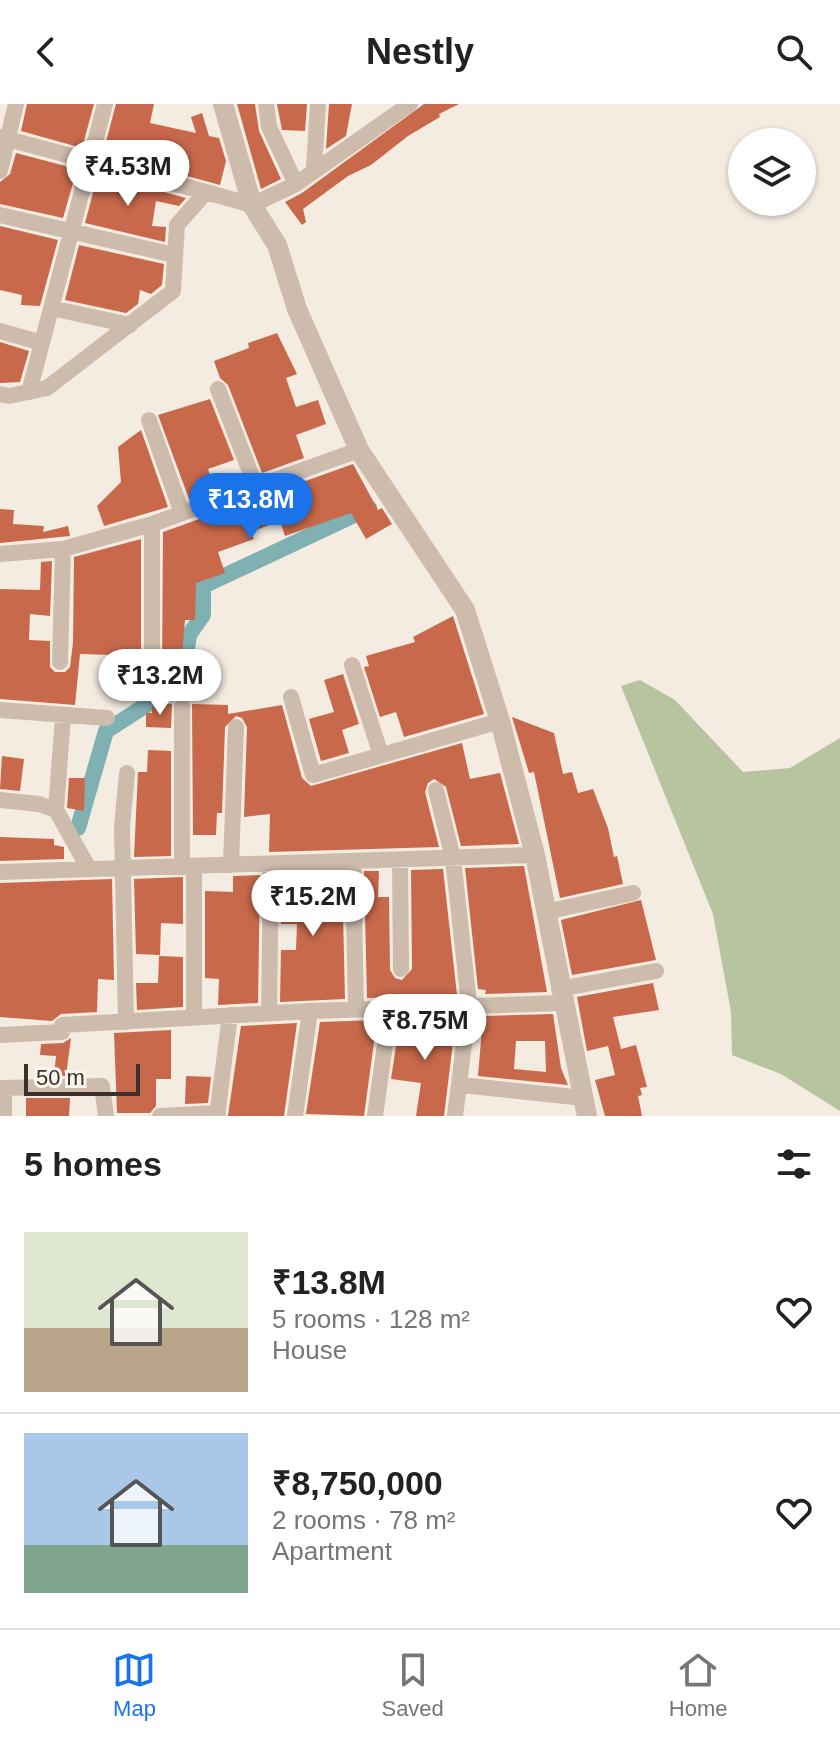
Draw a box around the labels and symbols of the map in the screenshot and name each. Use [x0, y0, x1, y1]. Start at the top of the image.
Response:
pin: ₹4.53M [63, 140, 193, 208]
pin: ₹13.8M [186, 473, 316, 541]
pin: ₹13.2M [95, 649, 225, 717]
pin: ₹15.2M [248, 870, 378, 938]
pin: ₹8.75M [360, 994, 490, 1062]
scale bar [24, 1060, 140, 1096]

